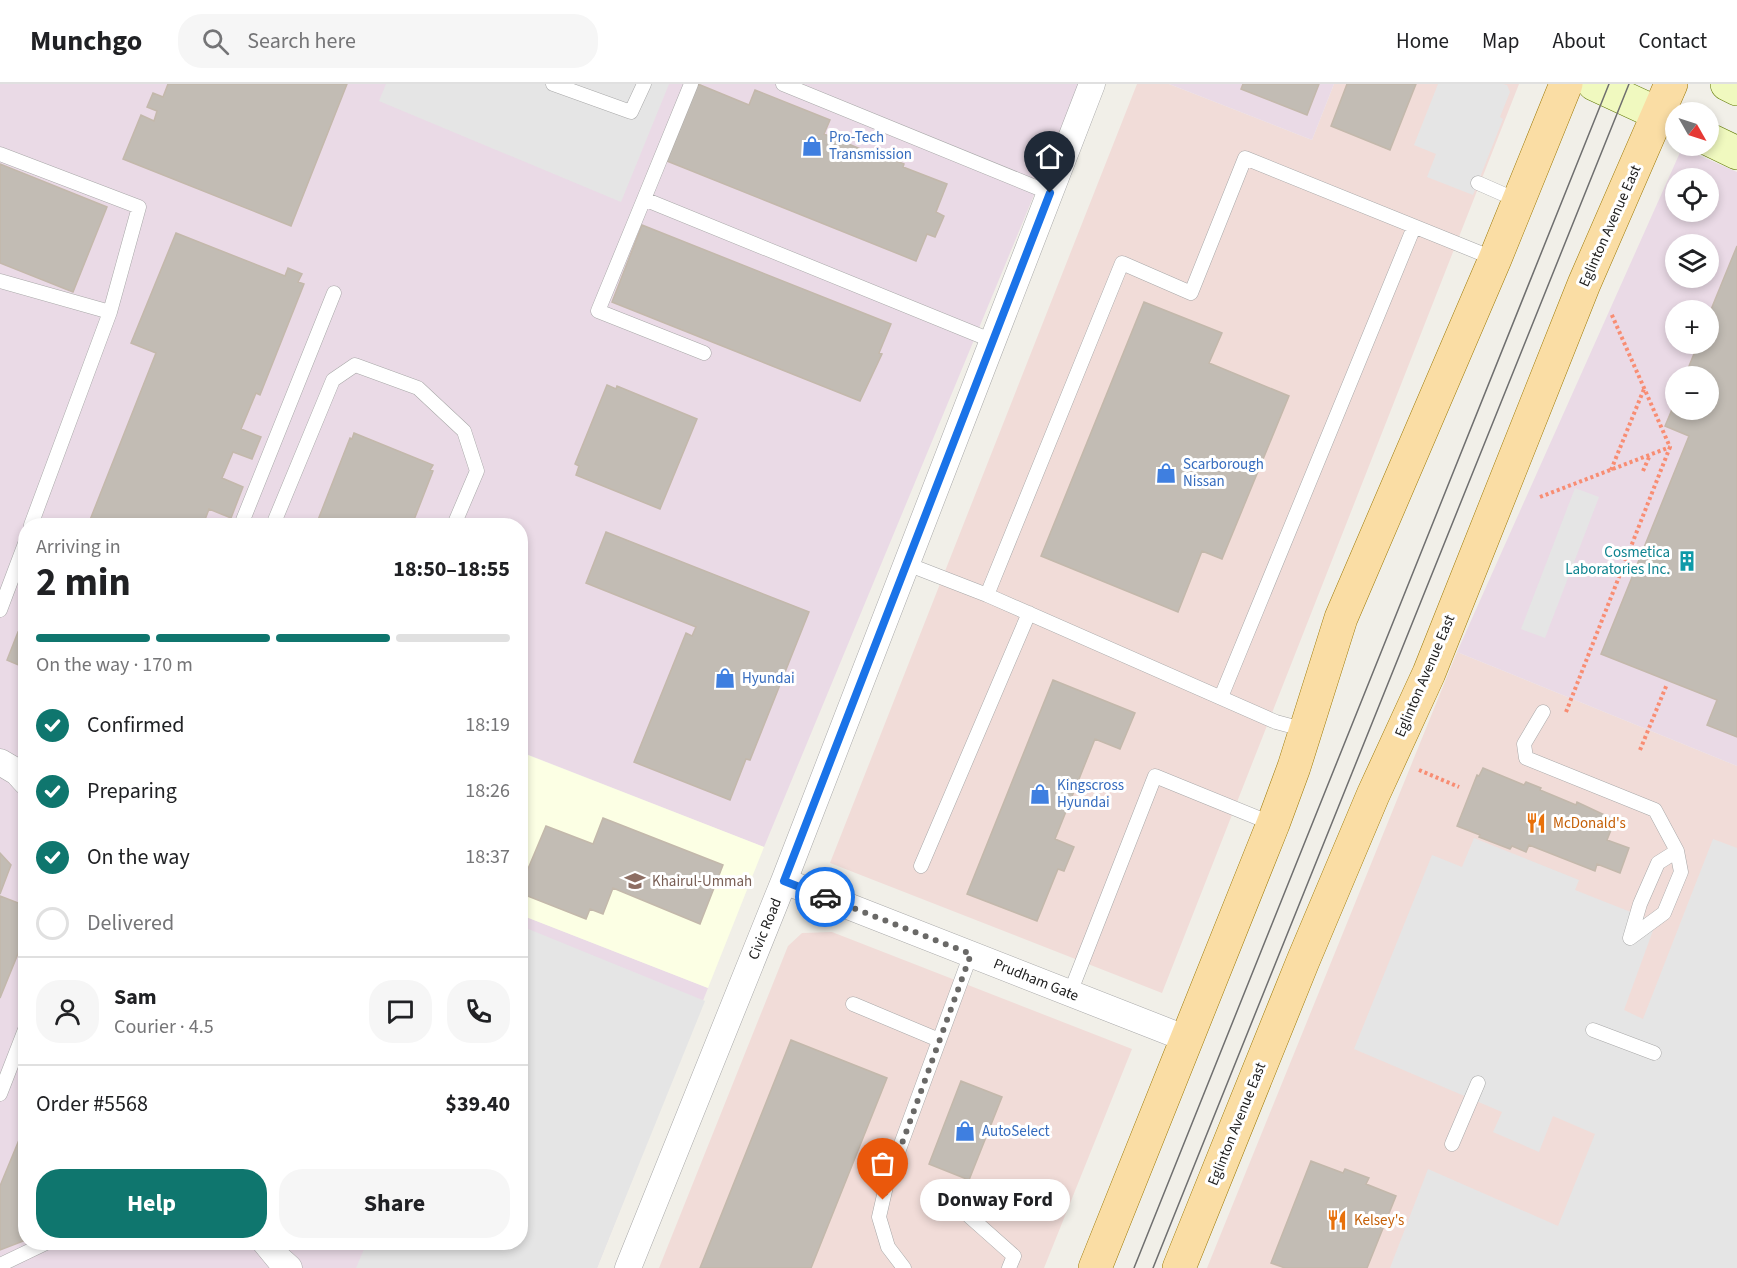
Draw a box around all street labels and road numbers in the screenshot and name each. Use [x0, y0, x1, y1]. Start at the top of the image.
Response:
street label: Eglinton Avenue East [1574, 162, 1646, 290]
street label: Eglinton Avenue East [1390, 612, 1460, 740]
street label: Civic Road [743, 895, 787, 963]
street label: Prudham Gate [990, 953, 1082, 1007]
street label: Eglinton Avenue East [1203, 1059, 1271, 1189]

